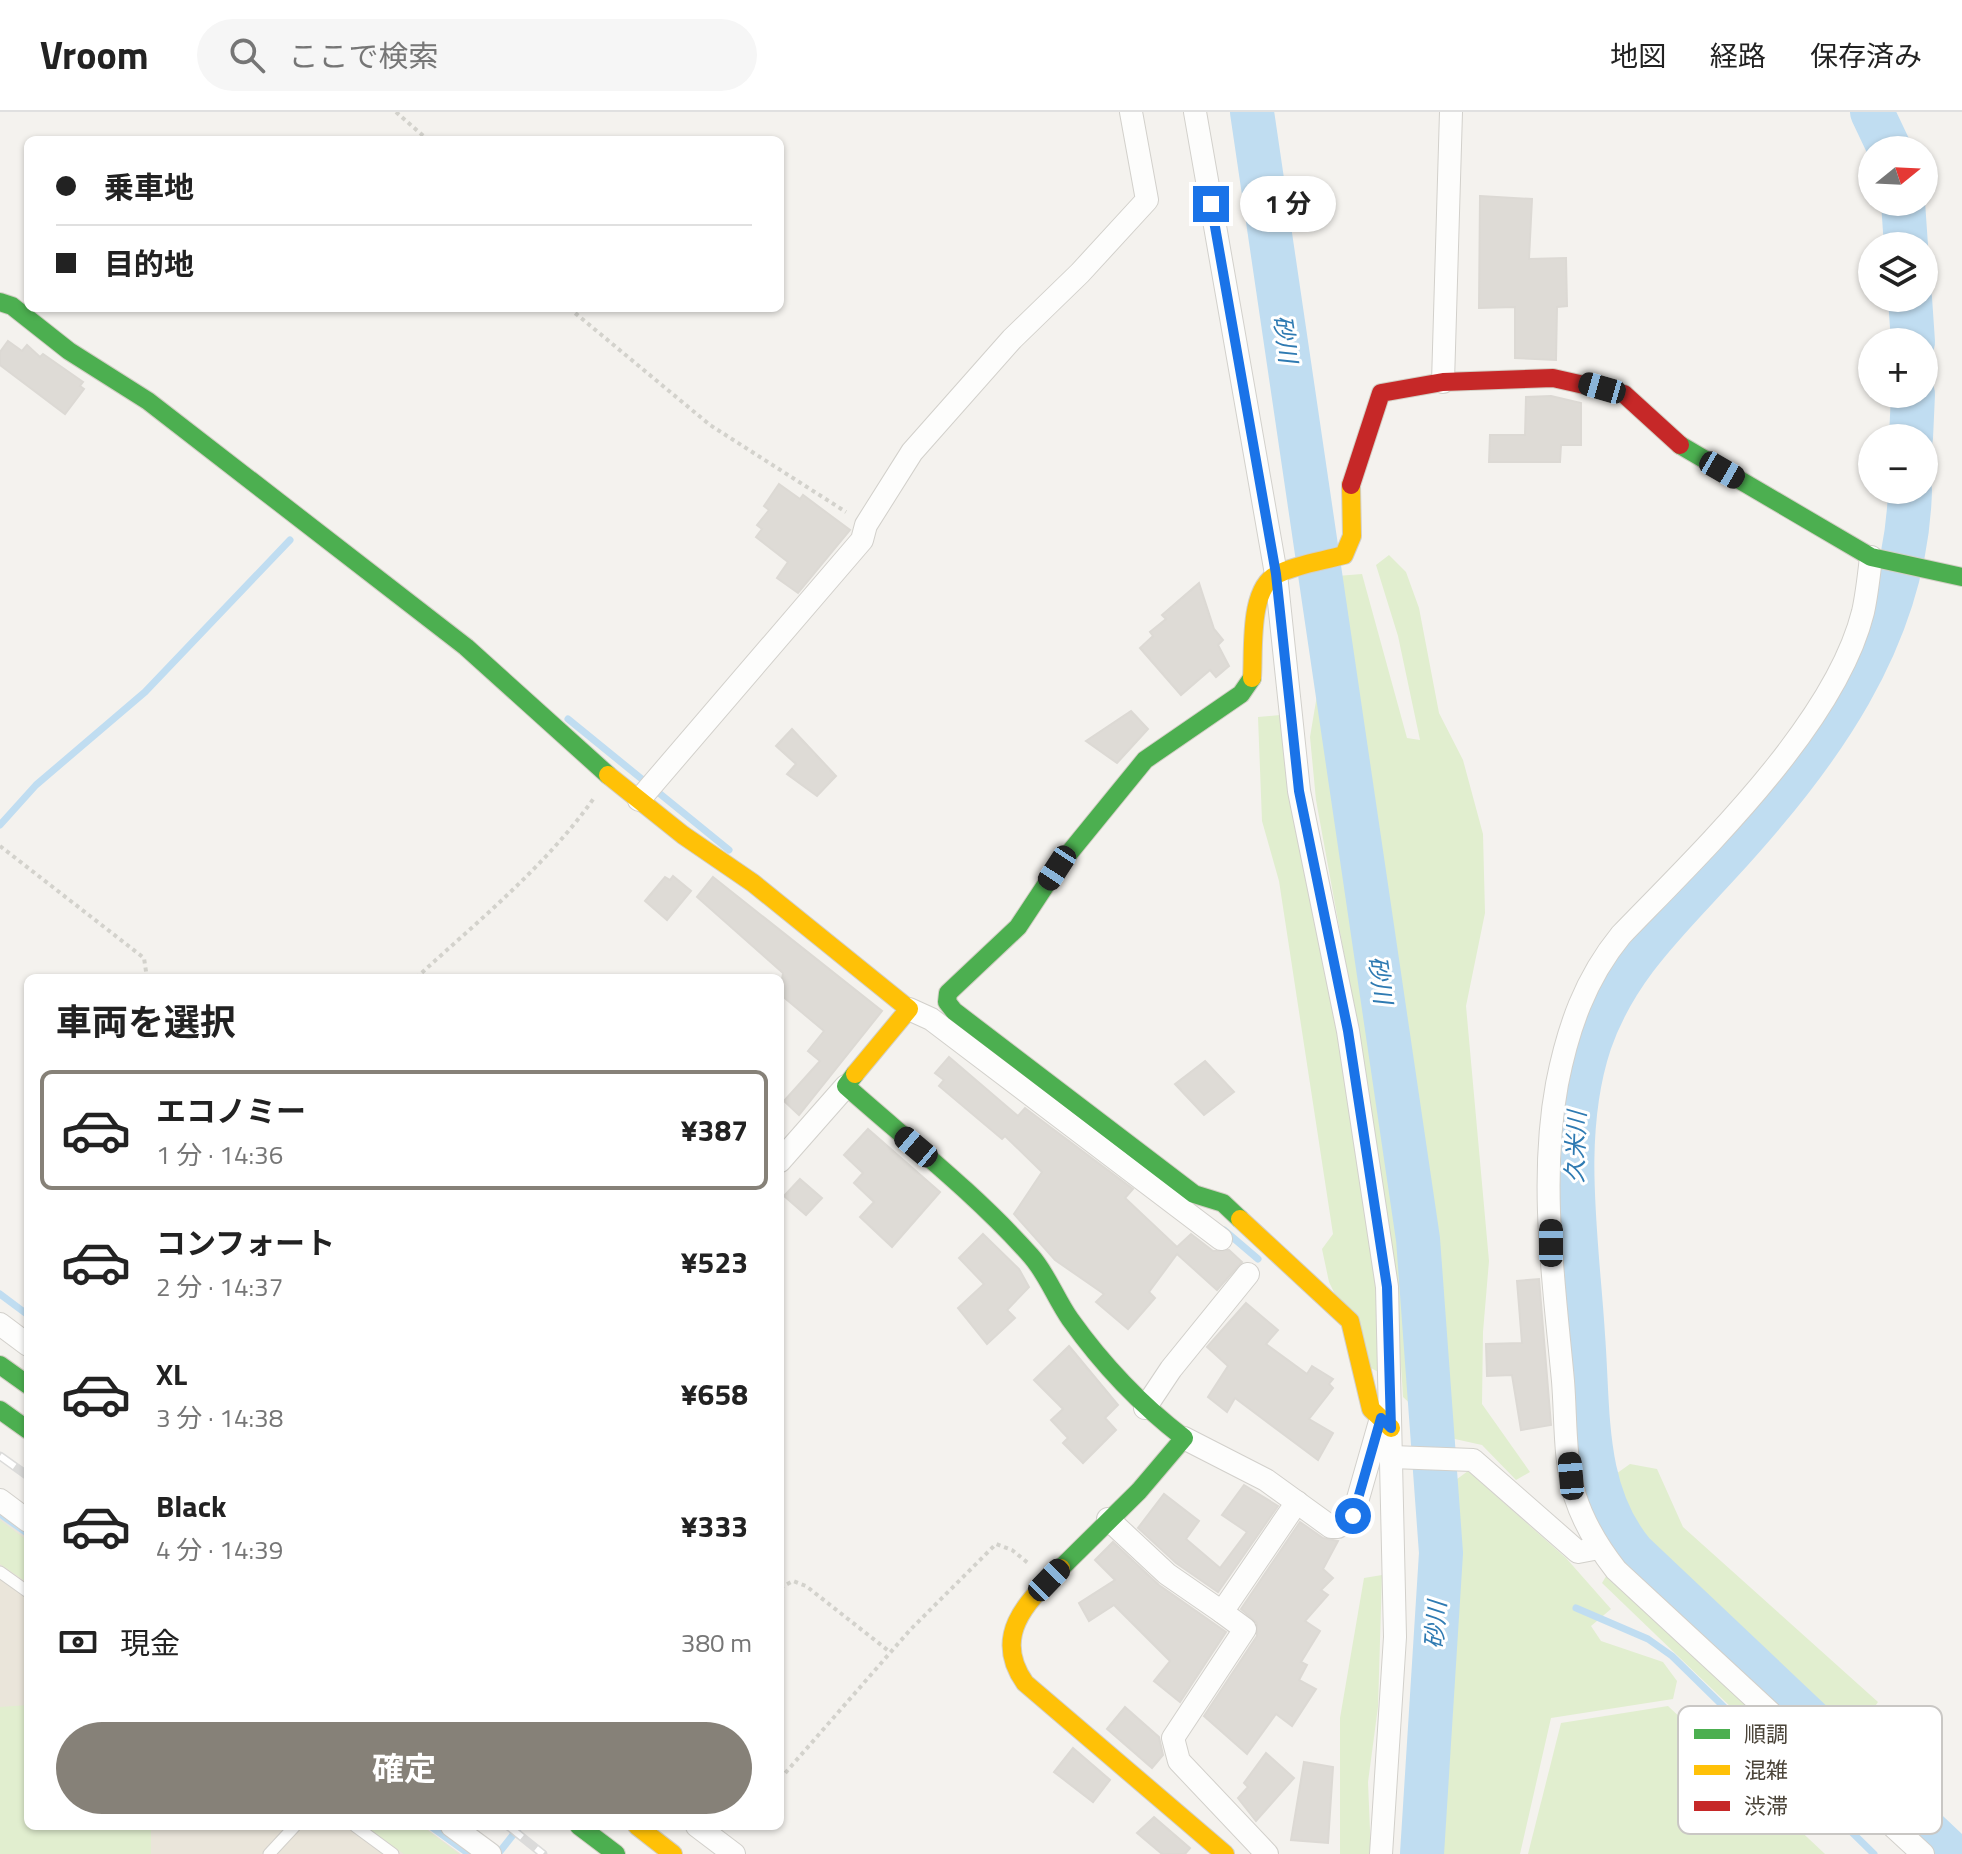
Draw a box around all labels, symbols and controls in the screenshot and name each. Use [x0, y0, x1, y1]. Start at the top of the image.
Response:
search box [197, 19, 757, 91]
text: Vroom [40, 26, 149, 84]
icon: search [225, 33, 269, 77]
text: ここで検索 [289, 33, 439, 79]
text: 地図 [1610, 34, 1666, 77]
text: 経路 [1710, 34, 1766, 77]
text: 保存済み [1810, 34, 1922, 77]
north arrow [1858, 136, 1938, 216]
map controls [1858, 136, 1938, 504]
text: 乗車地 [104, 164, 194, 210]
callout: 1 分 [1239, 176, 1335, 232]
text: 1 分 [1265, 184, 1311, 223]
route end [1193, 186, 1229, 222]
button: layers [1858, 232, 1938, 312]
text: 目的地 [104, 241, 194, 287]
water label: 砂川 [1265, 313, 1308, 368]
button: + [1858, 328, 1938, 408]
car [1576, 370, 1628, 406]
button: − [1858, 424, 1938, 504]
car [1695, 448, 1749, 492]
car [1034, 841, 1080, 895]
water label: 砂川 [1360, 954, 1403, 1009]
text: 車両を選択 [56, 994, 236, 1049]
text: エコノミー [156, 1088, 306, 1134]
icon: car [60, 1094, 132, 1166]
text: ¥387 [681, 1107, 748, 1153]
water label: 久米川 [1556, 1107, 1594, 1184]
car [890, 1122, 942, 1172]
text: 1 分 · 14:36 [156, 1135, 283, 1174]
car [1539, 1219, 1563, 1267]
text: コンフォート [156, 1220, 335, 1266]
icon: car [60, 1226, 132, 1298]
text: ¥523 [681, 1239, 748, 1285]
text: 2 分 · 14:37 [156, 1267, 283, 1306]
text: XL [156, 1351, 187, 1397]
icon: car [60, 1358, 132, 1430]
text: ¥658 [681, 1371, 748, 1417]
text: 3 分 · 14:38 [156, 1398, 283, 1437]
car [1557, 1451, 1585, 1501]
text: Black [156, 1483, 227, 1529]
icon: car [60, 1490, 132, 1562]
route start [1335, 1498, 1371, 1534]
text: ¥333 [681, 1503, 748, 1549]
text: 4 分 · 14:39 [156, 1530, 283, 1569]
car [1024, 1554, 1074, 1606]
water label: 砂川 [1415, 1597, 1455, 1650]
icon: cash [56, 1620, 100, 1664]
text: 現金 [120, 1620, 180, 1666]
text: 380 m [681, 1623, 752, 1662]
legend [1678, 1706, 1942, 1834]
text: 順調 [1744, 1717, 1788, 1751]
button: 確定 [56, 1722, 752, 1814]
text: 混雑 [1744, 1753, 1788, 1787]
text: 渋滞 [1744, 1789, 1788, 1823]

